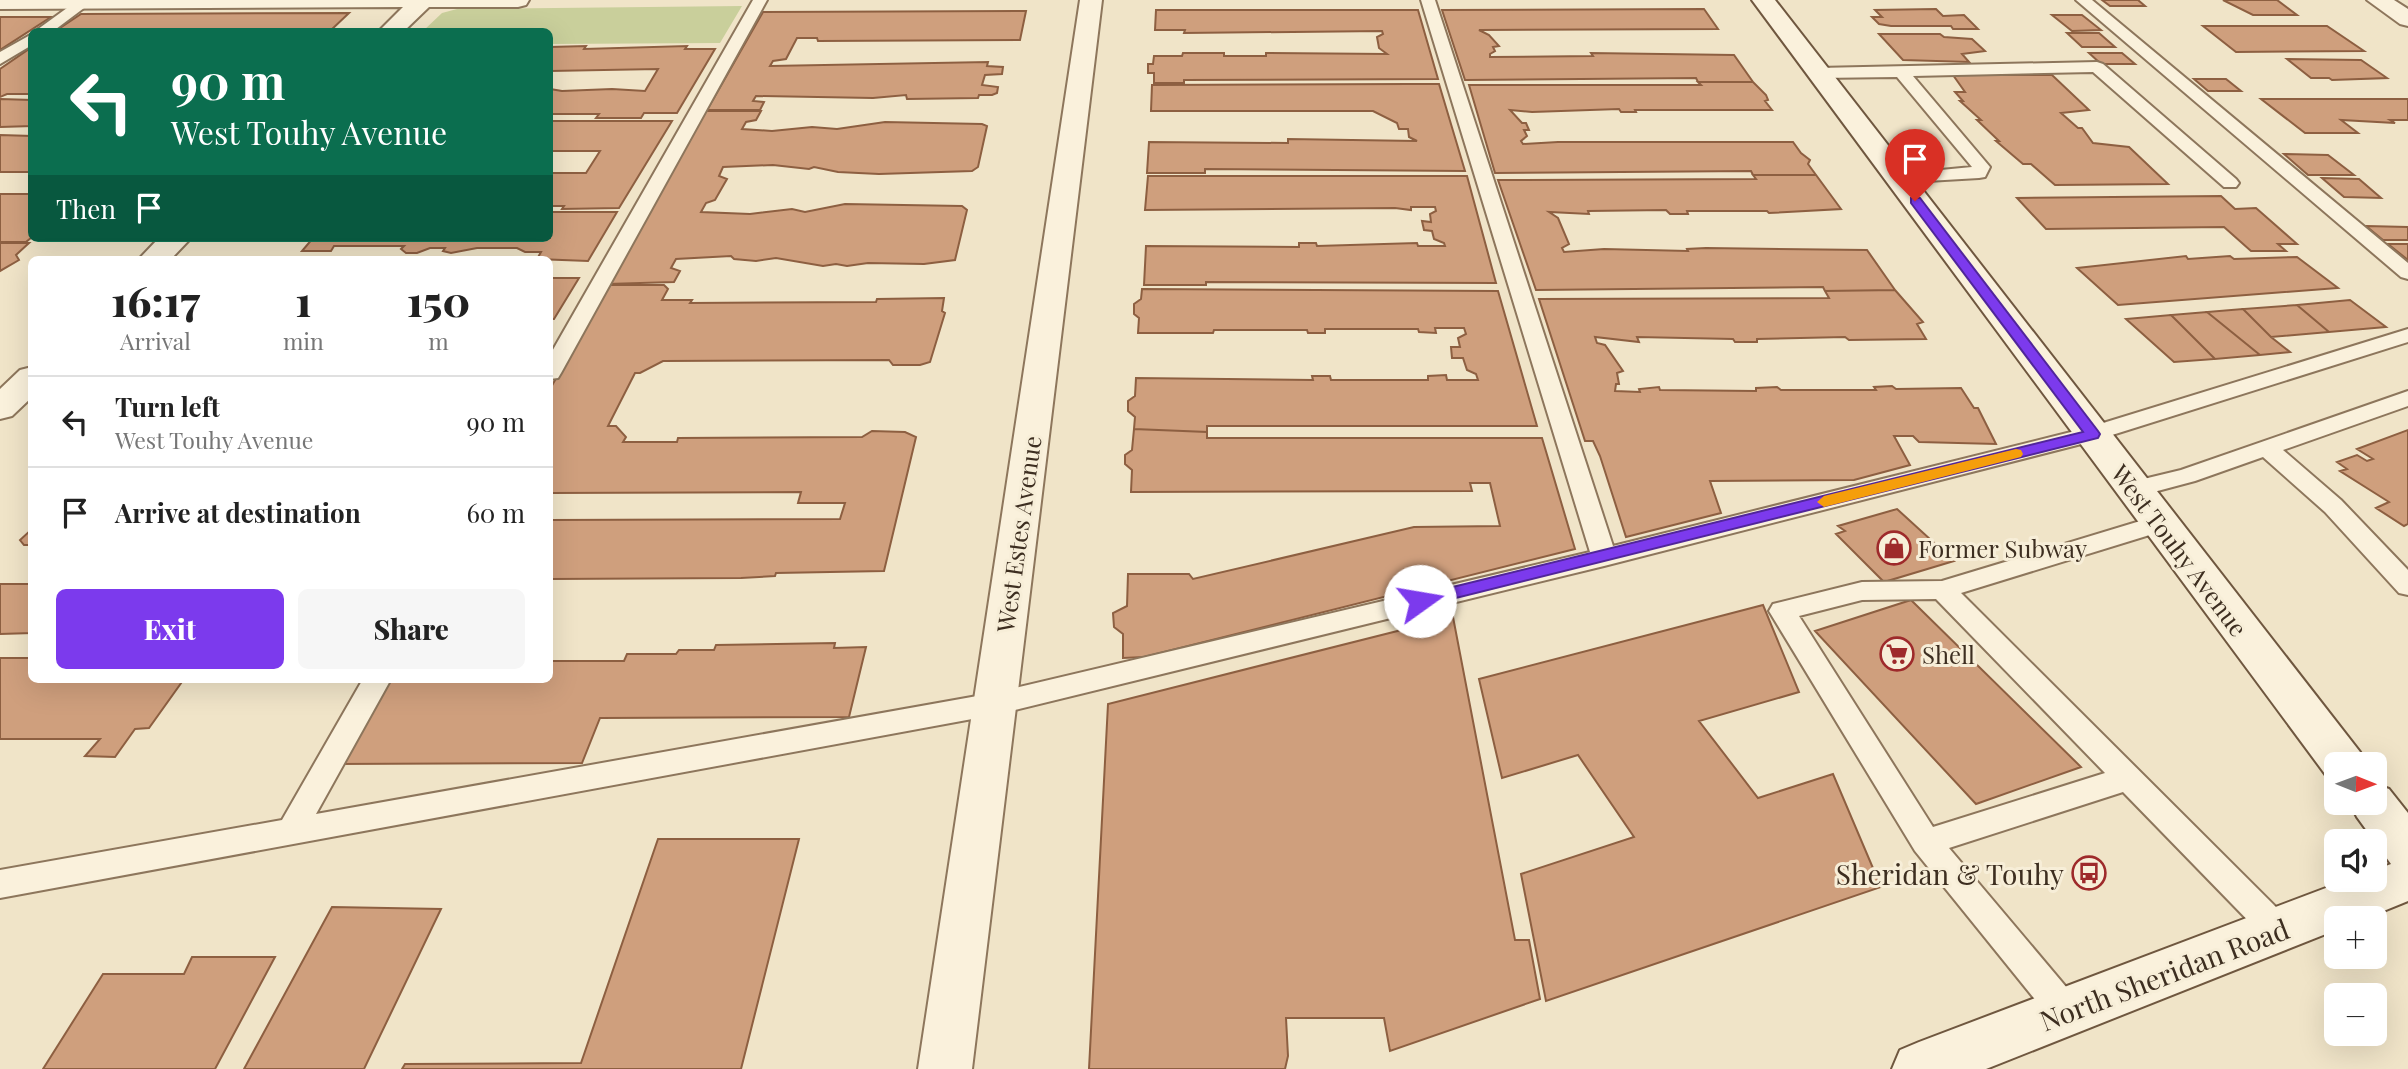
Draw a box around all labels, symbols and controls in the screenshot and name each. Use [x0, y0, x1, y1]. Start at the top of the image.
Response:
text: 90 m [171, 47, 285, 112]
icon: left [56, 56, 147, 147]
text: West Touhy Avenue [171, 110, 447, 153]
pin [1885, 129, 1945, 201]
icon: arrive [1896, 140, 1934, 178]
icon: arrive [130, 189, 168, 227]
text: Then [56, 191, 116, 226]
text: 16:17 [111, 272, 200, 328]
text: 1 [295, 272, 311, 328]
text: 150 [407, 272, 470, 328]
text: Arrival [120, 325, 191, 356]
text: min [283, 325, 324, 356]
text: m [428, 325, 449, 356]
text: Turn left [115, 389, 220, 424]
icon: left [56, 403, 94, 441]
text: 90 m [467, 404, 525, 439]
text: West Touhy Avenue [115, 424, 314, 455]
street label: West Estes Avenue [988, 434, 1048, 635]
street label: West Touhy Avenue [2104, 457, 2255, 642]
icon: arrive [56, 494, 94, 532]
text: Arrive at destination [115, 495, 361, 530]
text: 60 m [466, 495, 525, 530]
shop icon: Former Subway [1875, 529, 1913, 567]
place label: Former Subway [1918, 532, 2087, 564]
position arrow [1383, 564, 1457, 638]
button: Exit [56, 589, 284, 669]
button: Share [298, 589, 525, 669]
supermarket icon: Shell [1878, 635, 1916, 673]
place label: Shell [1922, 638, 1975, 670]
north arrow [2324, 752, 2387, 816]
map controls [2324, 752, 2387, 1046]
button: sound [2324, 829, 2387, 892]
bus stop icon: Sheridan & Touhy [2070, 854, 2108, 892]
place label: Sheridan & Touhy [1836, 855, 2064, 892]
button: + [2324, 906, 2387, 969]
street label: North Sheridan Road [2034, 909, 2294, 1039]
button: − [2324, 983, 2387, 1046]

